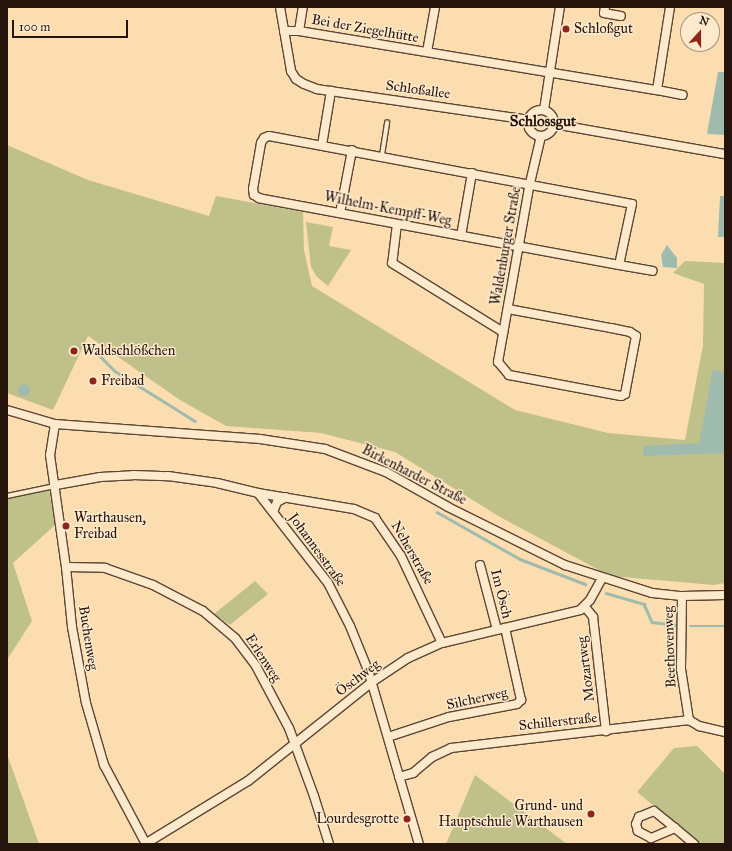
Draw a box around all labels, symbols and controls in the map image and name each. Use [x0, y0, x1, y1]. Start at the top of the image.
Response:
street label: Bei der Ziegelhütte [310, 11, 420, 47]
scale bar [14, 12, 130, 38]
north arrow [680, 12, 720, 52]
text: N [697, 14, 711, 29]
text: 100 m [19, 20, 50, 34]
place label: Schloßgut [574, 21, 633, 37]
marker: Schloßgut [561, 24, 571, 34]
street label: Schloßallee [385, 77, 451, 103]
district label: Schlossgut [510, 113, 576, 131]
street label: Waldenburger Straße [487, 185, 525, 307]
street label: Wilhelm-Kempff-Weg [323, 188, 453, 230]
place label: Waldschlößchen [82, 343, 175, 359]
marker: Waldschlößchen [69, 346, 79, 356]
place label: Freibad [101, 373, 144, 389]
marker: Freibad [88, 376, 98, 386]
street label: Birkenharder Straße [359, 441, 469, 509]
place label: Warthausen, Freibad [74, 510, 146, 542]
street label: Johannesstraße [285, 510, 349, 590]
street label: Neherstraße [387, 518, 437, 588]
marker: Warthausen, Freibad [61, 521, 71, 531]
street label: Im Ösch [487, 568, 515, 620]
street label: Buchenweg [75, 605, 101, 671]
street label: Beethovenweg [660, 606, 680, 688]
street label: Erlenweg [241, 631, 285, 685]
street label: Mozartweg [574, 636, 598, 702]
street label: Öschweg [333, 656, 383, 700]
street label: Silcherweg [445, 684, 509, 714]
street label: Schillerstraße [518, 710, 598, 734]
place label: Grund- und Hauptschule Warthausen [438, 798, 583, 830]
marker: Grund- und Hauptschule Warthausen [586, 809, 596, 819]
place label: Lourdesgrotte [316, 811, 399, 827]
marker: Lourdesgrotte [402, 814, 412, 824]

